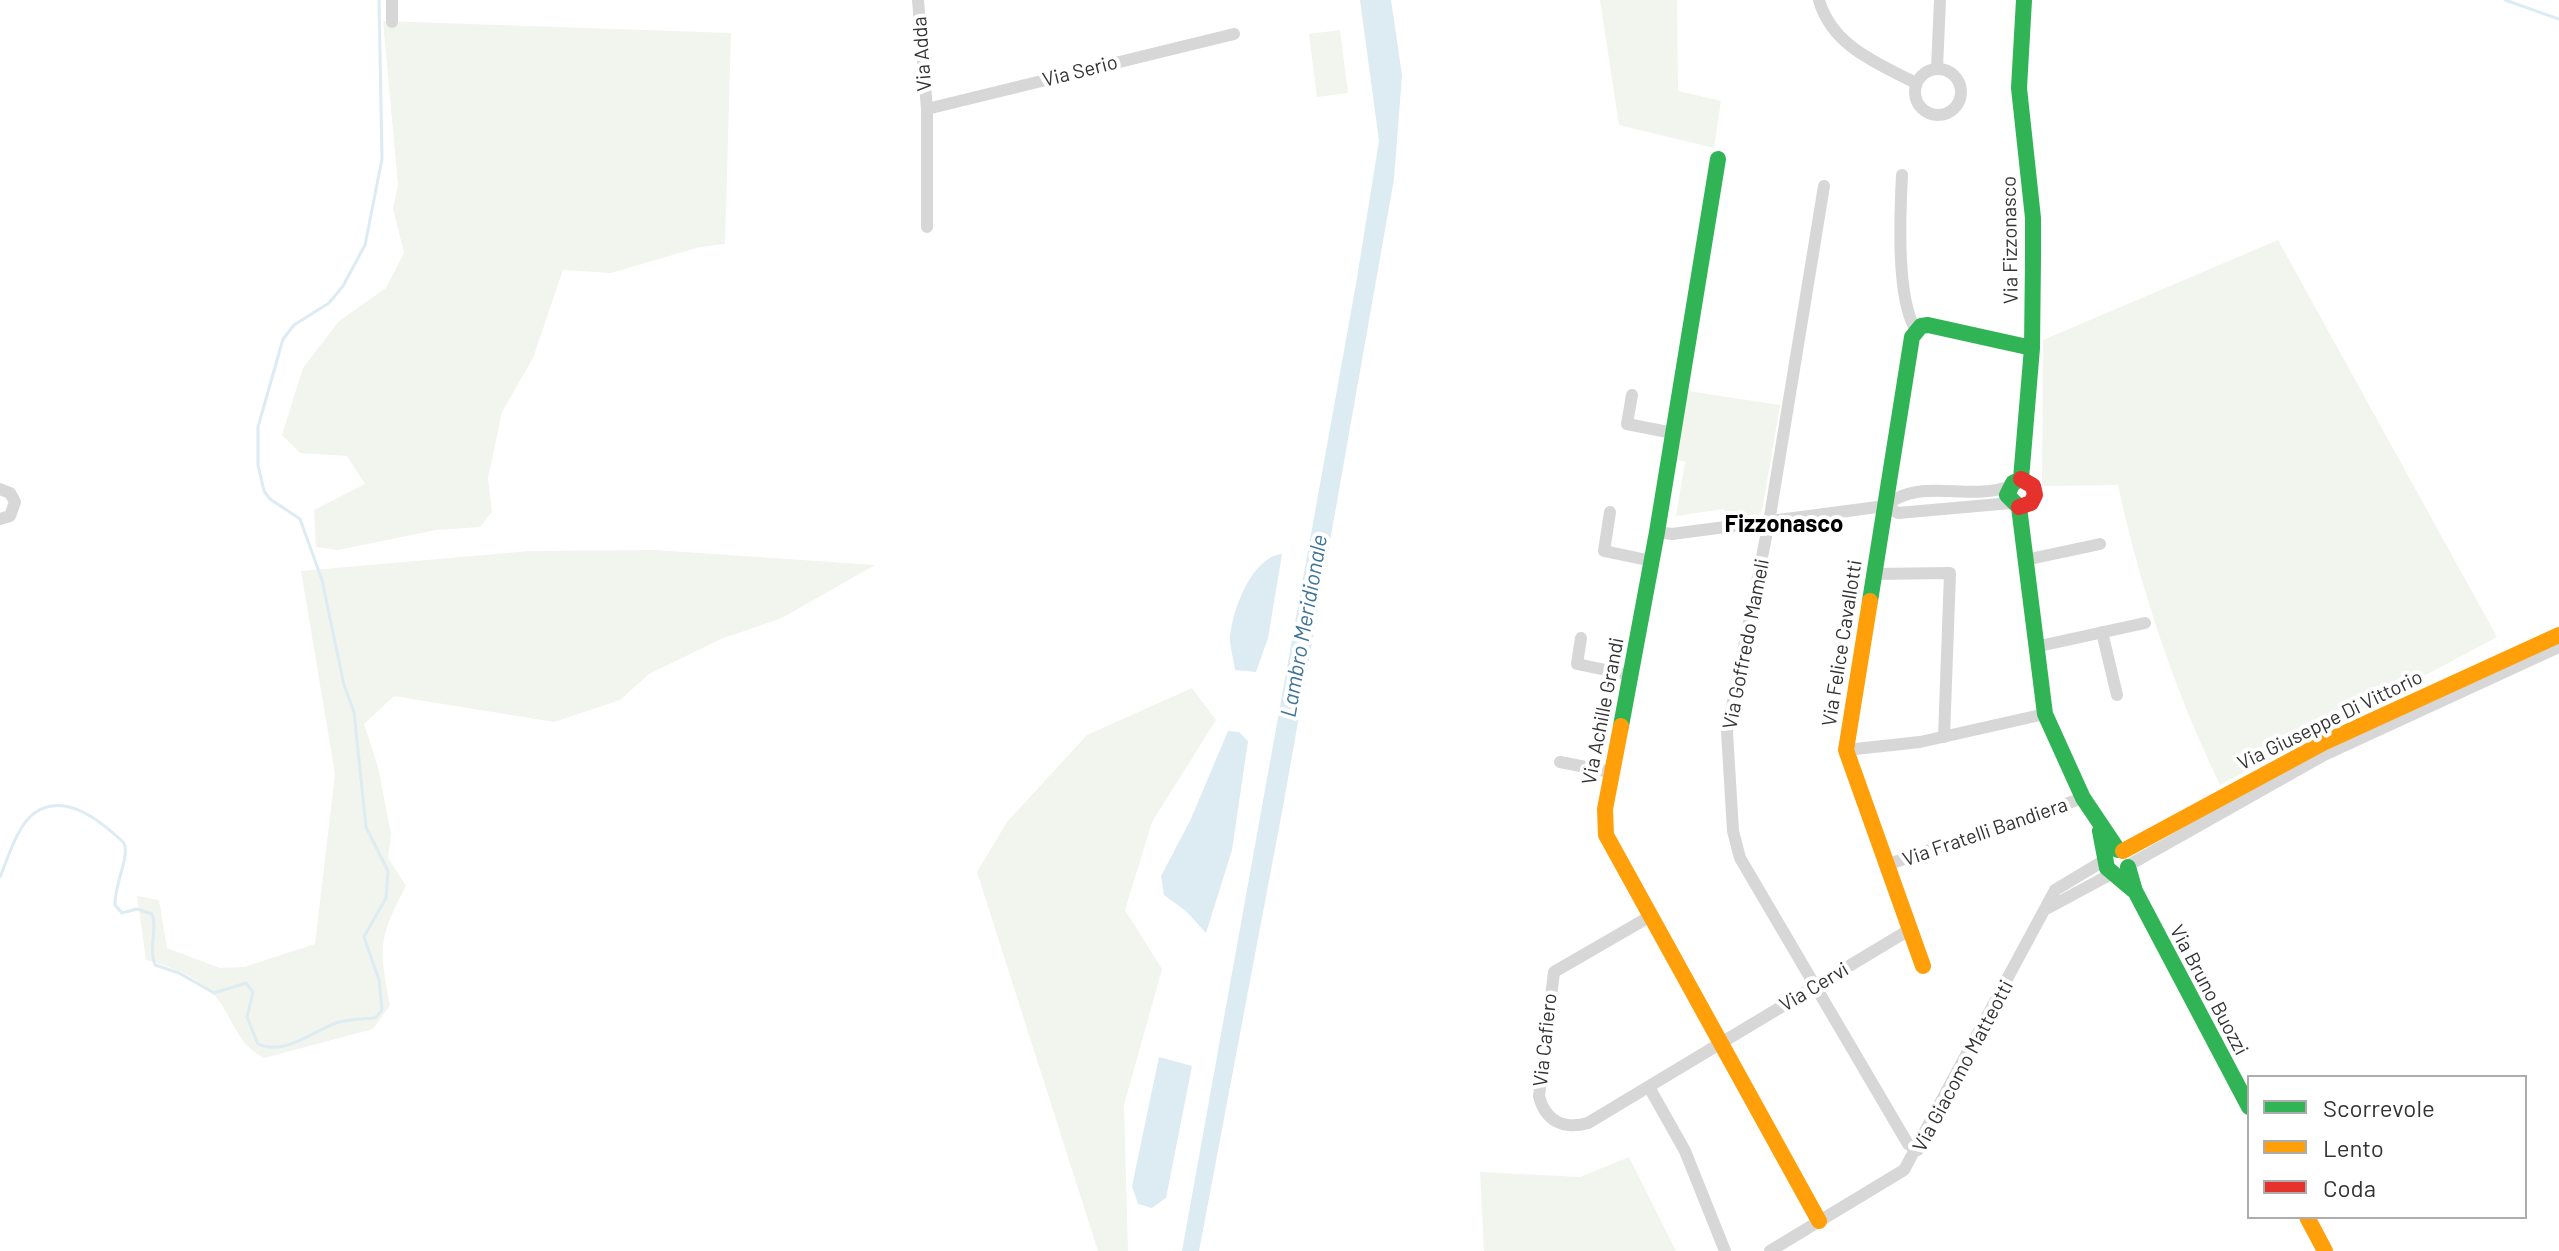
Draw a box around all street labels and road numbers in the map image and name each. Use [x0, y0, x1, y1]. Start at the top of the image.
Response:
street label: Via Adda [907, 16, 937, 92]
street label: Via Serio [1040, 50, 1120, 92]
street label: Via Fizzonasco [1997, 176, 2023, 304]
street label: Via Goffredo Mameli [1718, 557, 1774, 731]
street label: Via Felice Cavallotti [1817, 558, 1867, 728]
street label: Via Achille Grandi [1577, 635, 1629, 787]
street label: Via Giuseppe Di Vittorio [2234, 665, 2426, 775]
street label: Via Fratelli Bandiera [1899, 792, 2071, 872]
street label: Via Bruno Buozzi [2165, 921, 2253, 1059]
street label: Via Cervi [1775, 957, 1853, 1017]
street label: Via Giacomo Matteotti [1908, 976, 2018, 1156]
street label: Via Cafiero [1528, 992, 1562, 1088]

